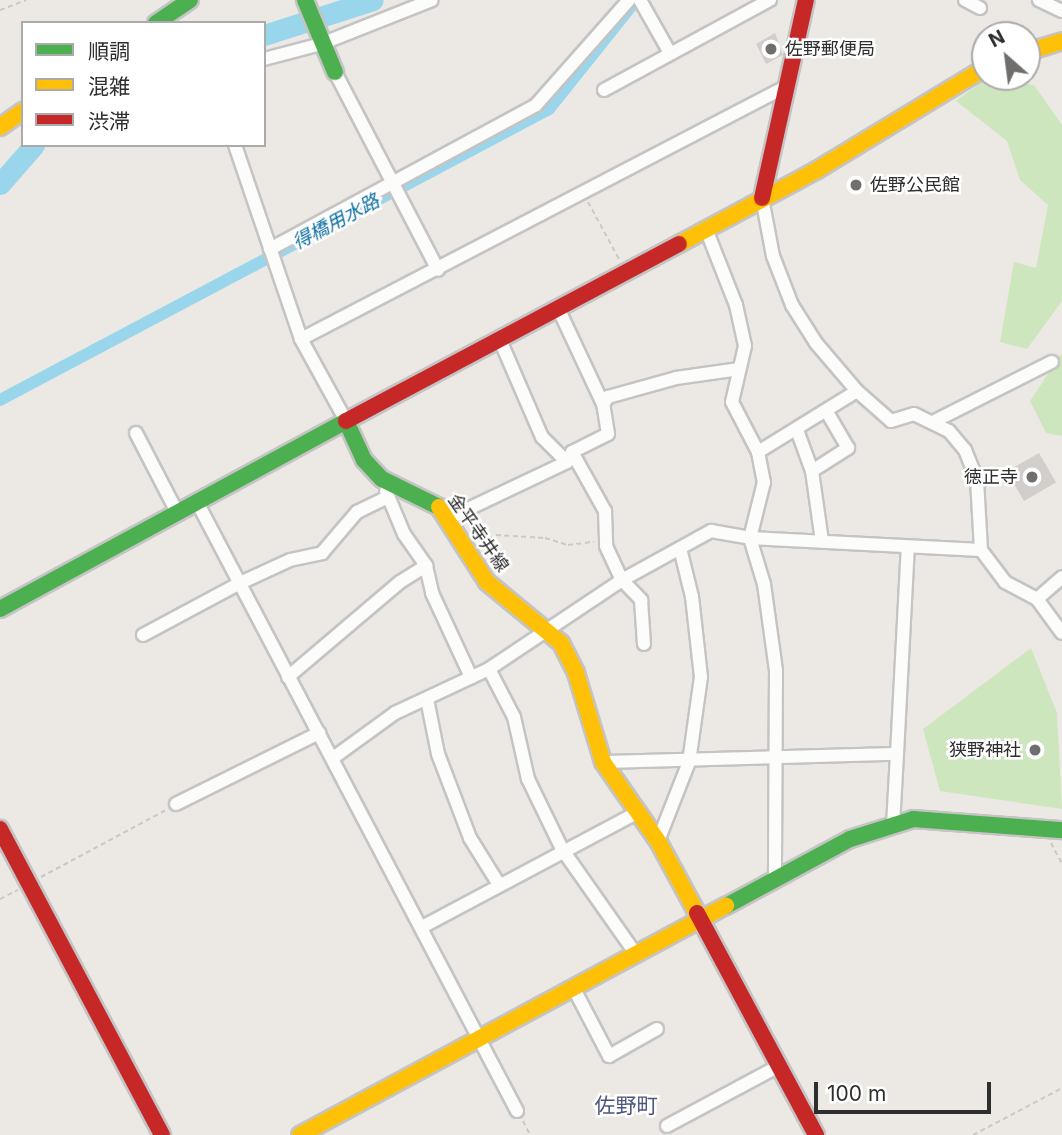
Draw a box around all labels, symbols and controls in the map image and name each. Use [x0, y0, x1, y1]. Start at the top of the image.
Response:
legend [21, 21, 266, 147]
north arrow [971, 21, 1041, 91]
text: N [985, 25, 1009, 52]
place label: 佐野郵便局 [785, 38, 875, 60]
text: 順調 [88, 39, 130, 64]
marker: 佐野郵便局 [763, 41, 779, 57]
text: 混雑 [88, 74, 130, 99]
text: 渋滞 [88, 109, 130, 134]
place label: 佐野公民館 [870, 174, 960, 196]
marker: 佐野公民館 [848, 177, 864, 193]
water label: 得橋用水路 [289, 190, 383, 254]
place label: 徳正寺 [964, 466, 1018, 488]
marker: 徳正寺 [1024, 469, 1040, 485]
street label: 金平寺井線 [443, 490, 513, 576]
place label: 狭野神社 [949, 739, 1021, 761]
marker: 狭野神社 [1027, 742, 1043, 758]
scale bar [817, 1068, 994, 1112]
text: 100 m [827, 1081, 886, 1106]
district label: 佐野町 [595, 1093, 657, 1119]

